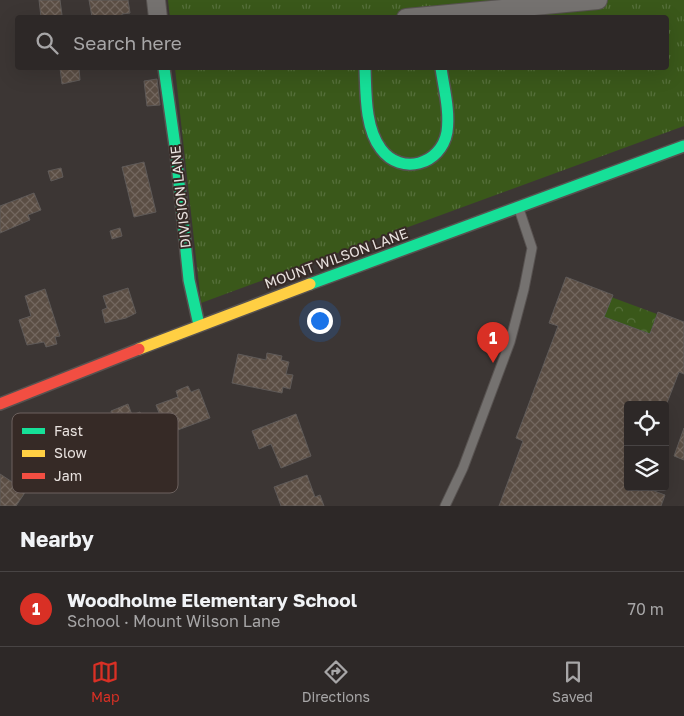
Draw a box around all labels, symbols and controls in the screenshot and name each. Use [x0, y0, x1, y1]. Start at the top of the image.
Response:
search box [15, 15, 669, 70]
icon: search [33, 29, 61, 57]
text: Search here [73, 31, 182, 54]
street label: DIVISION LANE [166, 145, 194, 249]
street label: MOUNT WILSON LANE [262, 224, 410, 292]
your location [307, 308, 333, 334]
pin: 1 [477, 322, 509, 363]
map controls [624, 401, 669, 491]
button: locate [624, 401, 669, 446]
legend [12, 413, 178, 493]
text: Fast [54, 422, 83, 439]
text: Slow [54, 444, 87, 461]
button: layers [624, 446, 669, 491]
text: Jam [54, 467, 82, 484]
text: Nearby [20, 526, 94, 552]
text: Woodholme Elementary School [67, 588, 357, 611]
text: 1 [32, 599, 40, 619]
text: 70 m [627, 599, 664, 619]
text: School · Mount Wilson Lane [67, 611, 280, 631]
tab: Map [91, 658, 120, 705]
tab: Directions [302, 658, 370, 705]
tab: Saved [552, 658, 593, 705]

